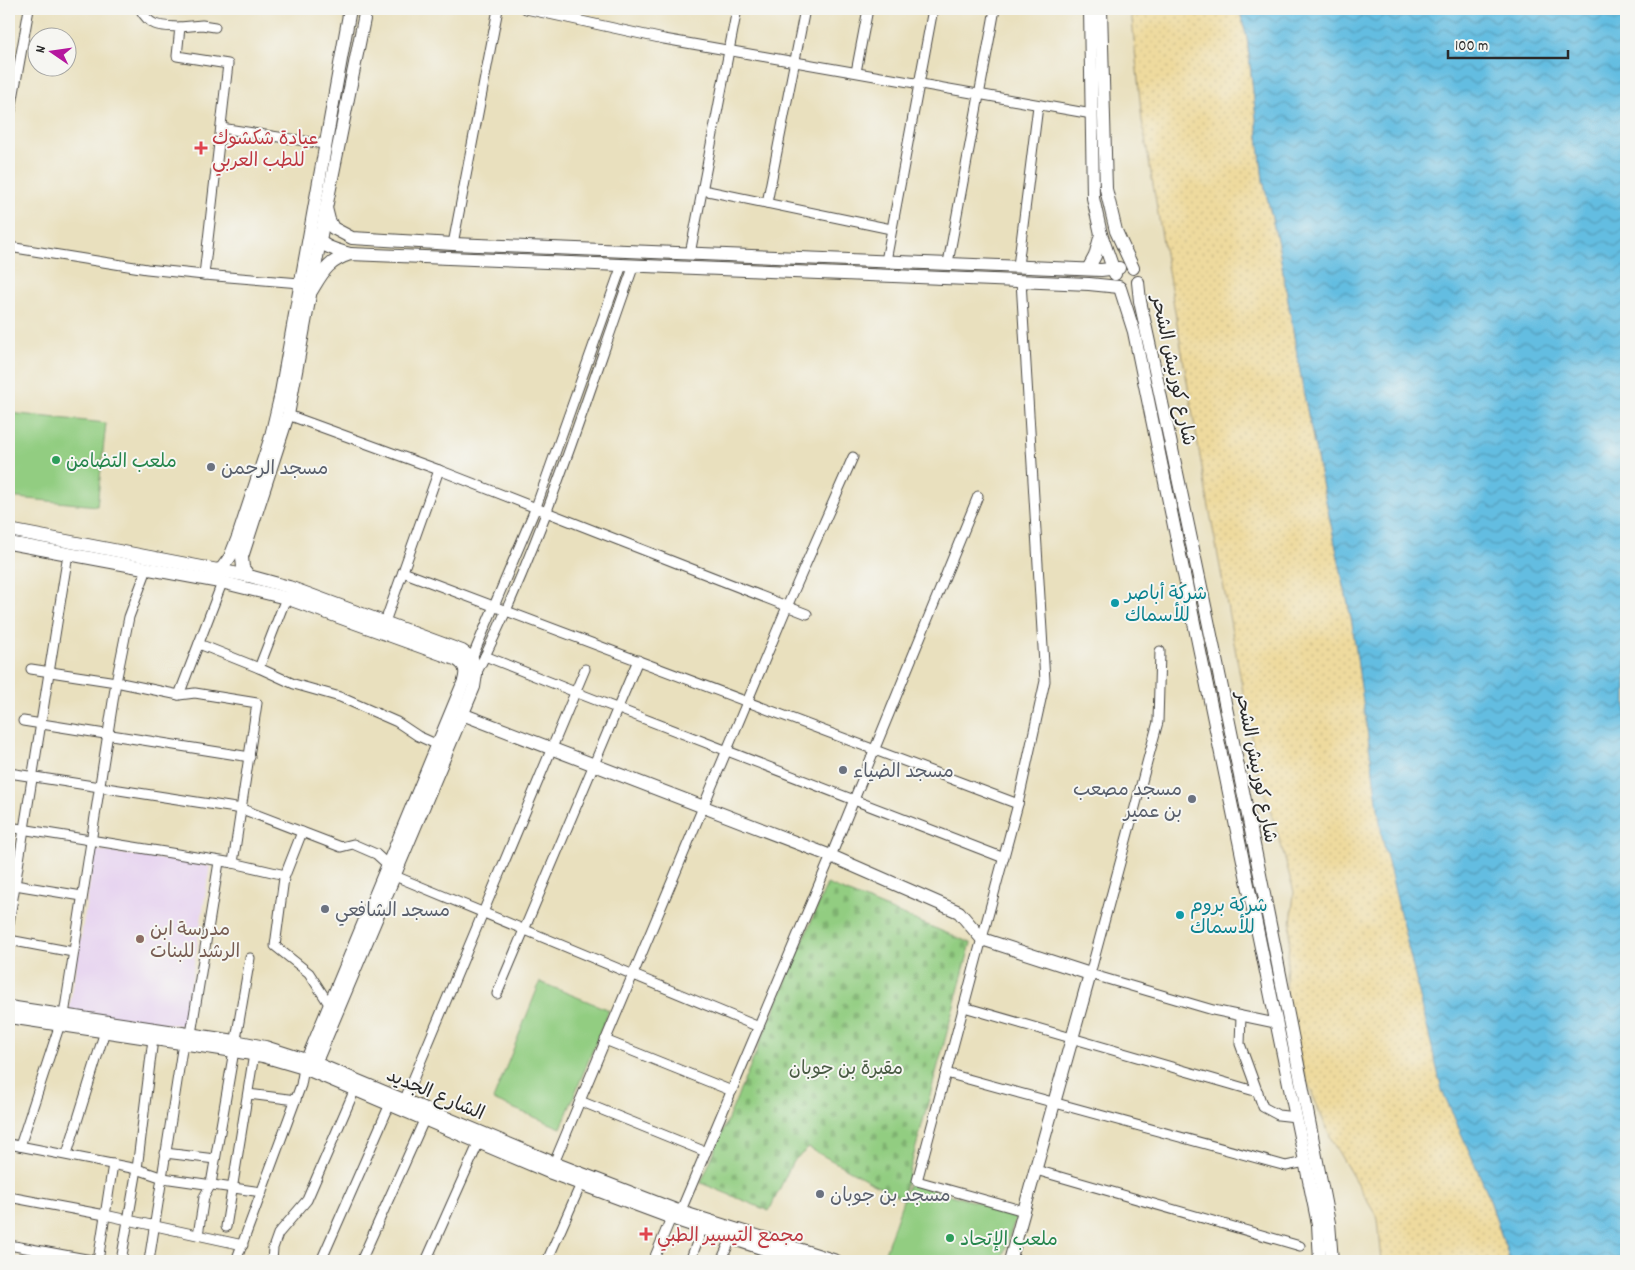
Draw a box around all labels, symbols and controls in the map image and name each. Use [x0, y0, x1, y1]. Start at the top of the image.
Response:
north arrow [28, 28, 78, 78]
scale bar [1448, 28, 1568, 60]
text: 100 m [1455, 36, 1488, 58]
text: N [31, 44, 52, 55]
place label: عيادة شكشوك للطب العربي [212, 127, 319, 176]
marker: عيادة شكشوك للطب العربي [194, 141, 208, 155]
street label: شارع كورنيش الشحر [1142, 291, 1201, 449]
place label: ملعب التضامن [66, 450, 177, 477]
marker: ملعب التضامن [50, 454, 62, 466]
place label: مسجد الرحمن [221, 457, 328, 484]
marker: مسجد الرحمن [205, 461, 217, 473]
place label: شركة أباصر للأسماك [1123, 582, 1207, 631]
marker: شركة أباصر للأسماك [1109, 597, 1121, 609]
street label: شارع كورنيش الشحر [1226, 688, 1282, 846]
place label: مسجد الضياء [853, 760, 954, 787]
marker: مسجد الضياء [837, 764, 849, 776]
place label: مسجد مصعب بن عمير [1073, 778, 1182, 827]
marker: مسجد مصعب بن عمير [1186, 793, 1198, 805]
place label: شركة بروم للأسماك [1190, 894, 1268, 943]
place label: مسجد الشافعي [335, 899, 450, 926]
marker: مسجد الشافعي [319, 903, 331, 915]
marker: شركة بروم للأسماك [1174, 909, 1186, 921]
place label: مدرسة ابن الرشد للبنات [150, 918, 240, 967]
marker: مدرسة ابن الرشد للبنات [134, 933, 146, 945]
park label: مقبرة بن جوبان [789, 1057, 903, 1084]
street label: الشارع الجديد [381, 1063, 488, 1129]
place label: مسجد بن جوبان [830, 1184, 951, 1211]
marker: مسجد بن جوبان [814, 1188, 826, 1200]
place label: مجمع التيسير الطبي [657, 1224, 804, 1251]
marker: مجمع التيسير الطبي [639, 1227, 653, 1241]
place label: ملعب الإتحاد [960, 1228, 1058, 1255]
marker: ملعب الإتحاد [944, 1232, 956, 1244]

